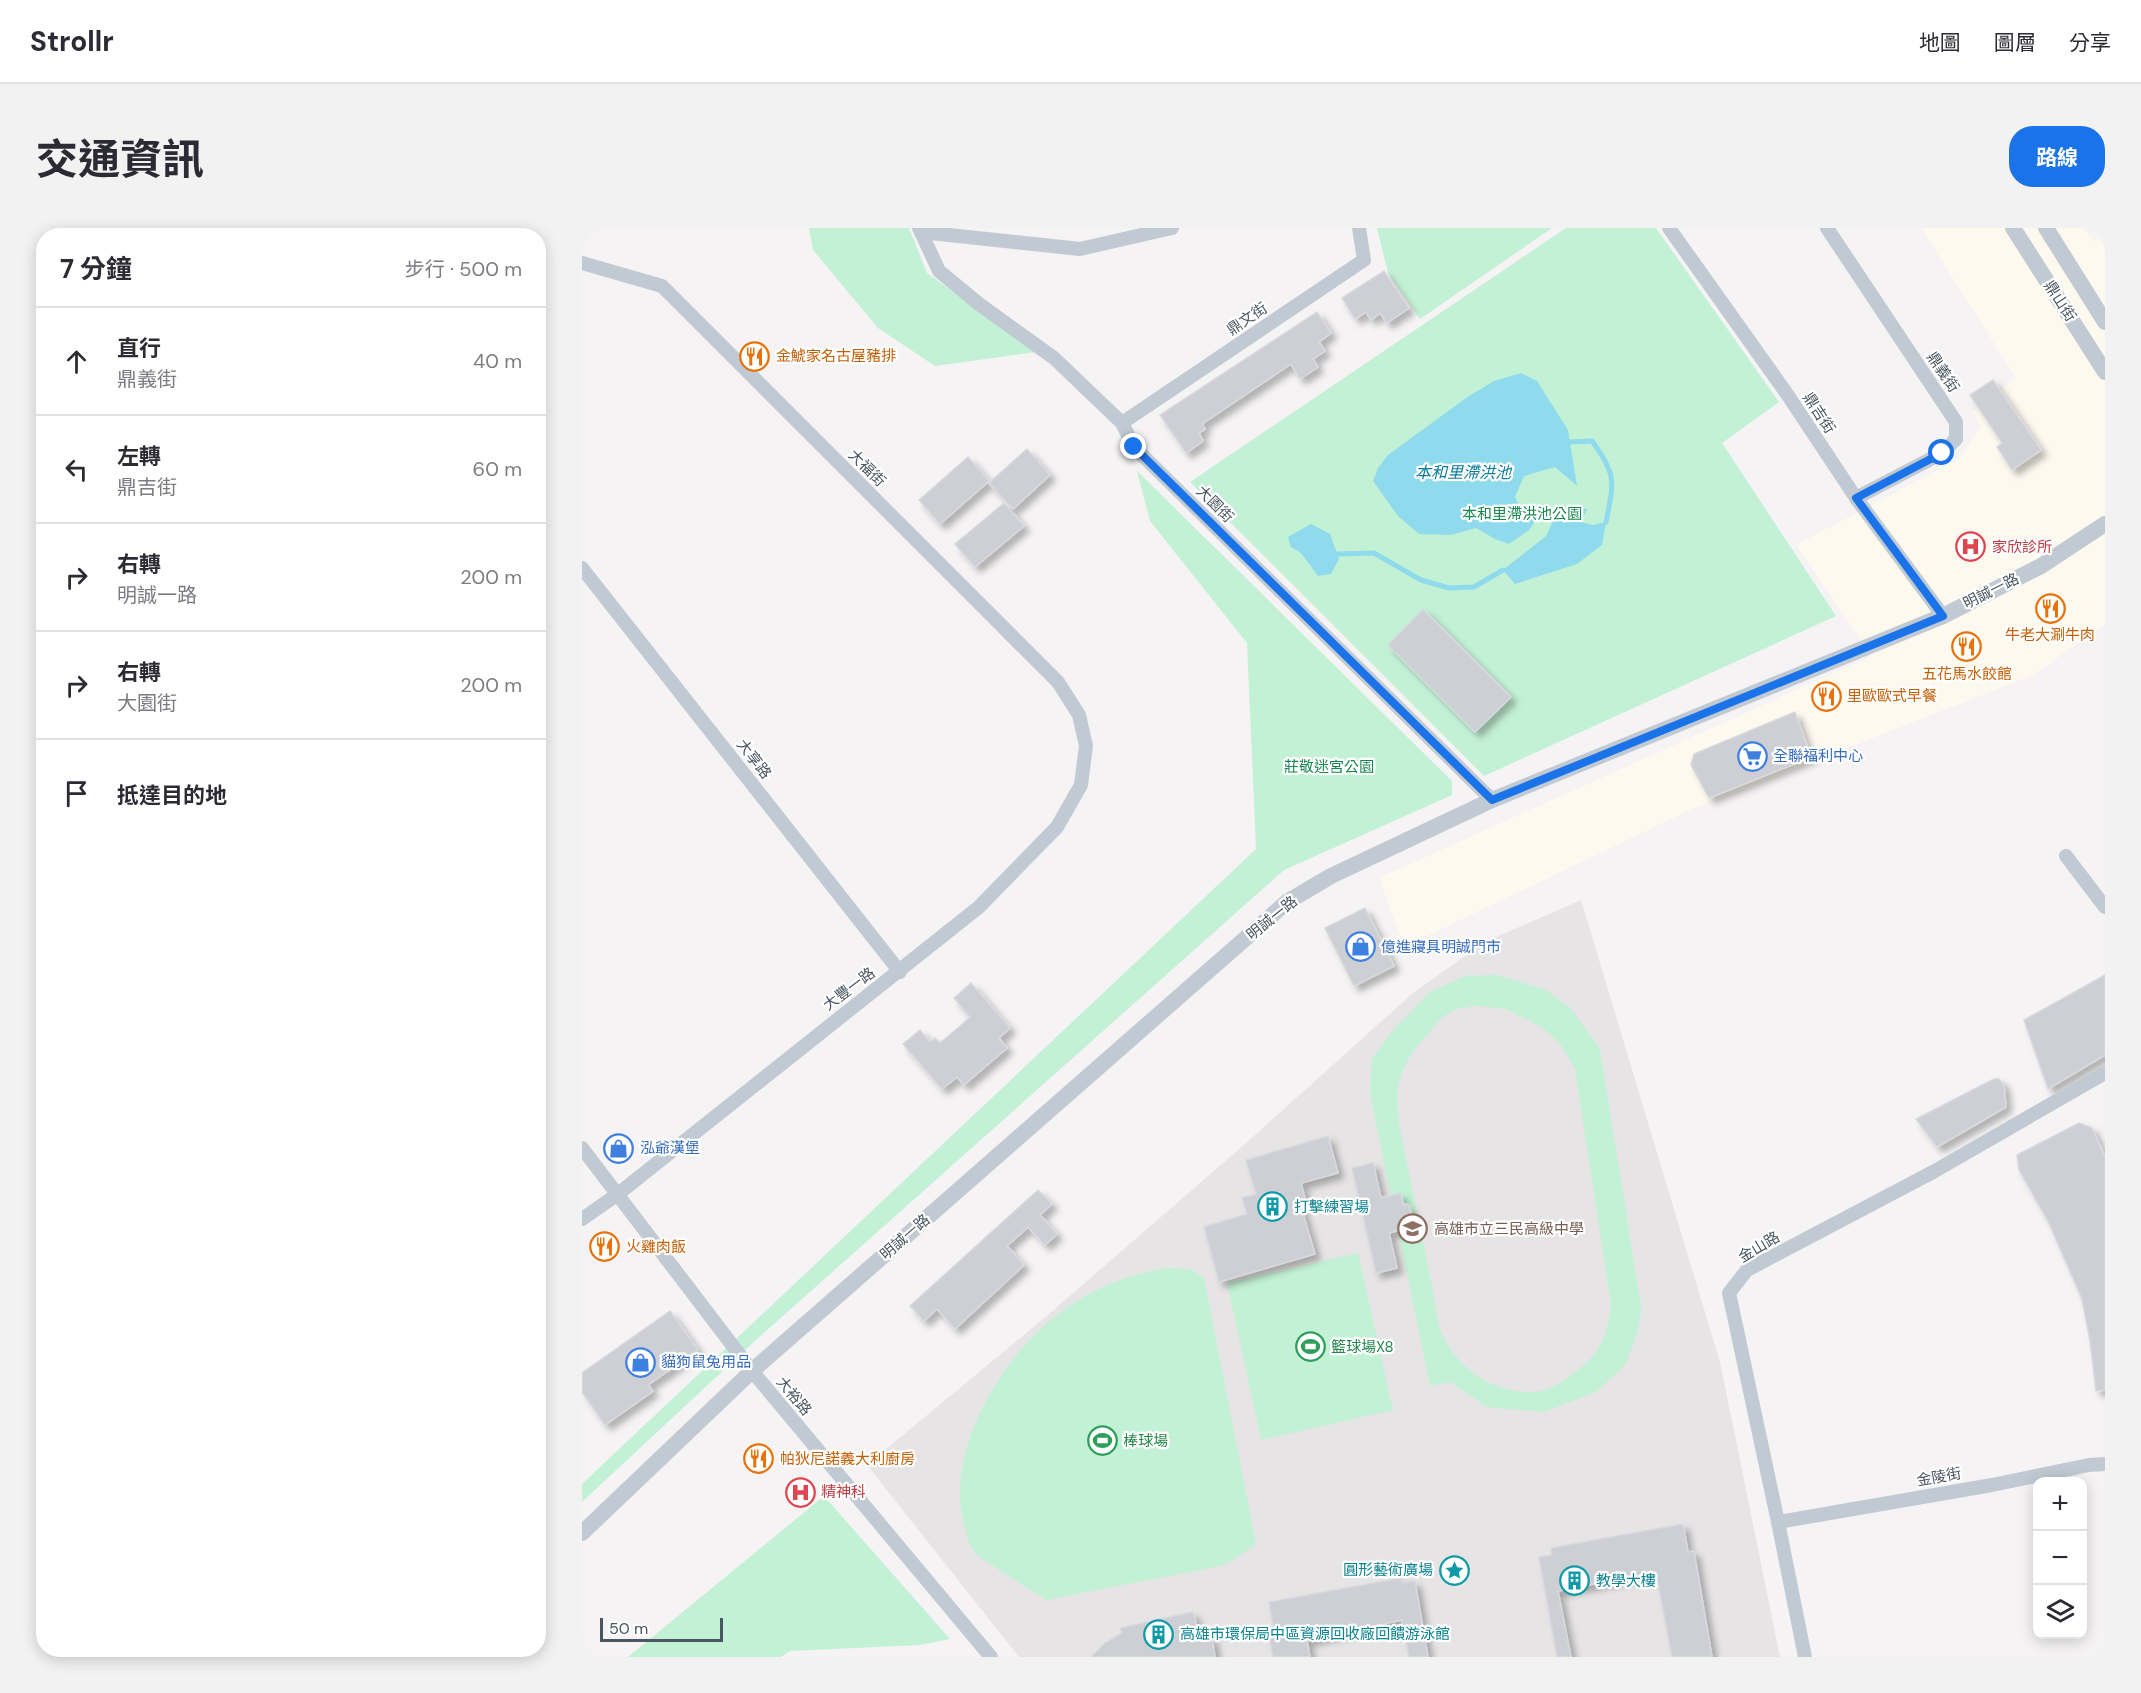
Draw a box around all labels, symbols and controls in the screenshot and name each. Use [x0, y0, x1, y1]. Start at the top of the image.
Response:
text: Strollr [30, 23, 114, 60]
text: 地圖 [1919, 29, 1961, 57]
text: 圖層 [1994, 29, 2036, 57]
text: 分享 [2069, 29, 2111, 57]
button: 路線 [2009, 126, 2105, 187]
text: 交通資訊 [36, 132, 204, 187]
text: 7 分鐘 [60, 252, 132, 286]
text: 步行 · 500 m [405, 256, 522, 282]
street label: 鼎山街 [2039, 277, 2081, 325]
street label: 鼎文街 [1223, 298, 1271, 340]
text: 直行 [117, 334, 161, 363]
restaurant icon: 金鯱家名古屋豬排 [739, 340, 771, 372]
icon: ahead [60, 345, 93, 378]
place label: 金鯱家名古屋豬排 [776, 346, 896, 366]
text: 40 m [473, 348, 522, 374]
street label: 鼎義街 [1922, 348, 1964, 396]
text: 鼎義街 [117, 366, 177, 392]
street label: 鼎吉街 [1798, 389, 1840, 437]
route end [1120, 433, 1146, 459]
route start [1928, 439, 1954, 465]
text: 左轉 [117, 442, 161, 471]
street label: 大福街 [844, 445, 890, 491]
icon: left [60, 453, 93, 486]
text: 60 m [473, 456, 522, 482]
water label: 本和里滯洪池 [1415, 462, 1513, 483]
text: 鼎吉街 [117, 474, 177, 500]
street label: 大園街 [1192, 481, 1238, 527]
park label: 本和里滯洪池公園 [1462, 504, 1582, 524]
hospital icon: 家欣診所 [1955, 531, 1987, 563]
place label: 家欣診所 [1992, 537, 2052, 557]
text: 右轉 [117, 550, 161, 579]
icon: right [60, 561, 93, 594]
text: 200 m [460, 564, 522, 590]
street label: 明誠一路 [1960, 568, 2022, 614]
text: 明誠一路 [117, 582, 197, 608]
restaurant icon: 牛老大涮牛肉 [2034, 592, 2066, 624]
place label: 牛老大涮牛肉 [2005, 625, 2095, 645]
restaurant icon: 五花馬水餃館 [1951, 631, 1983, 663]
text: 右轉 [117, 658, 161, 687]
place label: 五花馬水餃館 [1922, 664, 2012, 684]
icon: right [60, 669, 93, 702]
text: 200 m [460, 672, 522, 698]
restaurant icon: 里歐歐式早餐 [1810, 680, 1842, 712]
place label: 里歐歐式早餐 [1847, 686, 1937, 706]
text: 大園街 [117, 690, 177, 716]
street label: 大享路 [732, 735, 776, 783]
supermarket icon: 全聯福利中心 [1736, 740, 1768, 772]
place label: 全聯福利中心 [1773, 746, 1863, 766]
park label: 莊敬迷宮公園 [1284, 757, 1374, 777]
icon: arrive [60, 777, 93, 810]
text: 抵達目的地 [117, 781, 227, 810]
street label: 明誠一路 [1242, 891, 1302, 945]
shop icon: 億進寢具明誠門市 [1344, 931, 1376, 963]
place label: 億進寢具明誠門市 [1381, 937, 1501, 957]
street label: 大豐一路 [819, 963, 879, 1015]
shop icon: 泓爺漢堡 [603, 1132, 635, 1164]
place label: 泓爺漢堡 [640, 1138, 700, 1158]
building icon: 打擊練習場 [1257, 1191, 1289, 1223]
place label: 打擊練習場 [1294, 1197, 1369, 1217]
street label: 明誠一路 [876, 1210, 934, 1264]
school or university icon: 高雄市立三民高級中學 [1397, 1213, 1429, 1245]
place label: 高雄市立三民高級中學 [1434, 1219, 1584, 1239]
street label: 金山路 [1735, 1227, 1783, 1267]
restaurant icon: 火雞肉飯 [589, 1231, 621, 1263]
place label: 火雞肉飯 [626, 1237, 686, 1257]
sports icon: 籃球場X8 [1294, 1331, 1326, 1363]
place label: 籃球場X8 [1331, 1337, 1394, 1357]
shop icon: 貓狗鼠兔用品 [624, 1346, 656, 1378]
place label: 貓狗鼠兔用品 [661, 1352, 751, 1372]
street label: 大裕路 [772, 1372, 816, 1420]
sports icon: 棒球場 [1086, 1425, 1118, 1457]
place label: 棒球場 [1123, 1431, 1168, 1451]
restaurant icon: 帕狄尼諾義大利廚房 [743, 1443, 775, 1475]
place label: 帕狄尼諾義大利廚房 [780, 1449, 915, 1469]
street label: 金陵街 [1915, 1463, 1963, 1491]
hospital icon: 精神科 [784, 1476, 816, 1508]
map controls [2033, 1477, 2087, 1639]
button: + [2033, 1477, 2087, 1531]
place label: 精神科 [821, 1482, 866, 1502]
button: − [2033, 1531, 2087, 1585]
place icon: 圓形藝術廣場 [1438, 1554, 1470, 1586]
place label: 圓形藝術廣場 [1343, 1560, 1433, 1580]
building icon: 教學大樓 [1559, 1565, 1591, 1597]
place label: 教學大樓 [1596, 1571, 1656, 1591]
button: layers [2033, 1585, 2087, 1639]
scale bar [600, 1615, 723, 1642]
text: 50 m [609, 1618, 648, 1639]
building icon: 高雄市環保局中區資源回收廠回饋游泳館 [1143, 1618, 1175, 1650]
place label: 高雄市環保局中區資源回收廠回饋游泳館 [1180, 1624, 1450, 1644]

